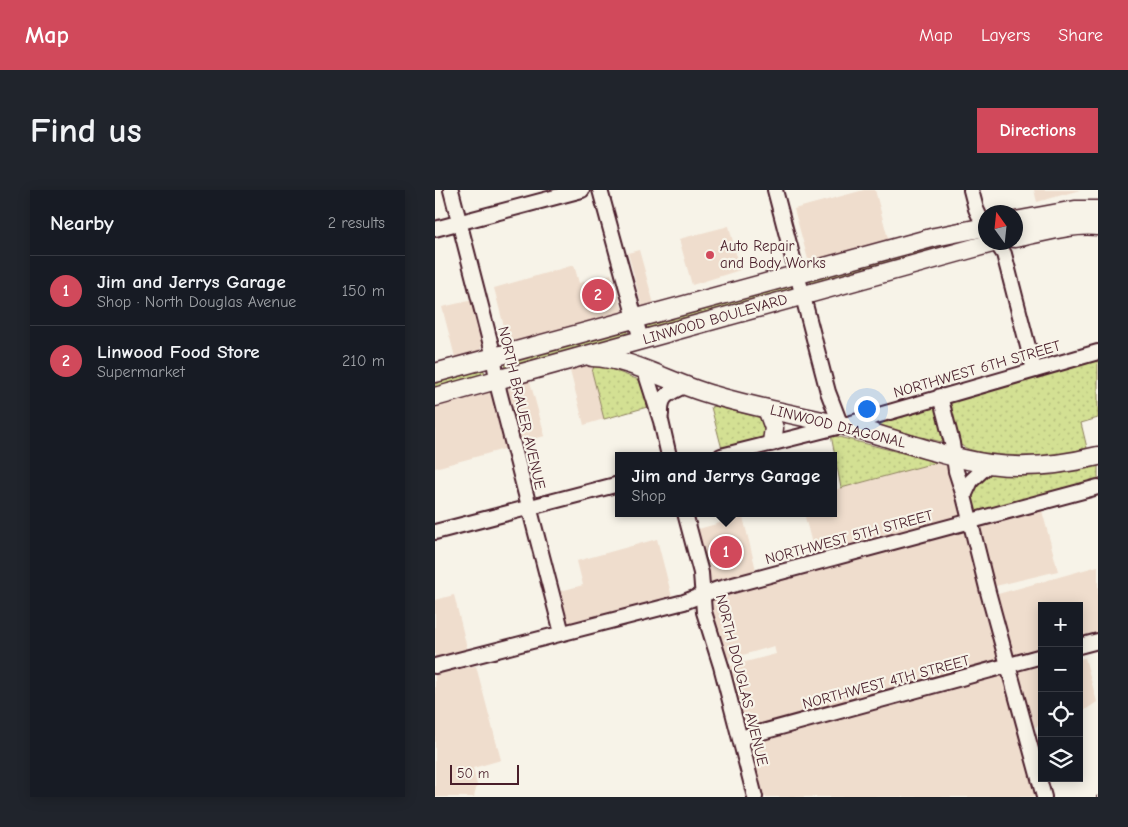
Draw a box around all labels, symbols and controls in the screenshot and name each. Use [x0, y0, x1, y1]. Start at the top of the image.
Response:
text: Map [25, 21, 69, 49]
text: Map [919, 25, 953, 46]
text: Layers [981, 25, 1030, 46]
text: Share [1058, 25, 1103, 46]
button: Directions [977, 108, 1098, 153]
text: Find us [30, 110, 142, 151]
north arrow [978, 205, 1023, 250]
text: Nearby [50, 211, 114, 235]
text: 2 results [328, 214, 385, 232]
place label: Auto Repair and Body Works [720, 237, 826, 272]
marker: Auto Repair and Body Works [704, 249, 716, 261]
text: Jim and Jerrys Garage [97, 271, 286, 293]
pin: 2 [582, 276, 614, 314]
text: 1 [63, 282, 69, 300]
text: 150 m [342, 282, 385, 300]
street label: LINWOOD BOULEVARD [641, 290, 789, 348]
text: Shop · North Douglas Avenue [97, 293, 296, 311]
street label: NORTH BRAUER AVENUE [494, 325, 550, 491]
street label: NORTHWEST 6TH STREET [891, 336, 1063, 402]
text: Linwood Food Store [97, 341, 260, 363]
text: 2 [62, 352, 70, 370]
text: 210 m [342, 352, 385, 370]
text: Supermarket [97, 363, 185, 381]
your location [854, 396, 880, 422]
street label: LINWOOD DIAGONAL [768, 400, 908, 452]
popup [615, 452, 837, 517]
text: Jim and Jerrys Garage [632, 465, 820, 487]
text: Shop [632, 487, 666, 505]
street label: NORTHWEST 5TH STREET [763, 506, 935, 568]
pin: 1 [710, 533, 742, 571]
street label: NORTH DOUGLAS AVENUE [712, 592, 772, 768]
map controls [1038, 602, 1083, 782]
button: + [1038, 602, 1083, 647]
button: − [1038, 647, 1083, 692]
street label: NORTHWEST 4TH STREET [800, 651, 972, 713]
button: locate [1038, 692, 1083, 737]
button: layers [1038, 737, 1083, 782]
scale bar [450, 762, 519, 785]
text: 50 m [457, 765, 489, 782]

